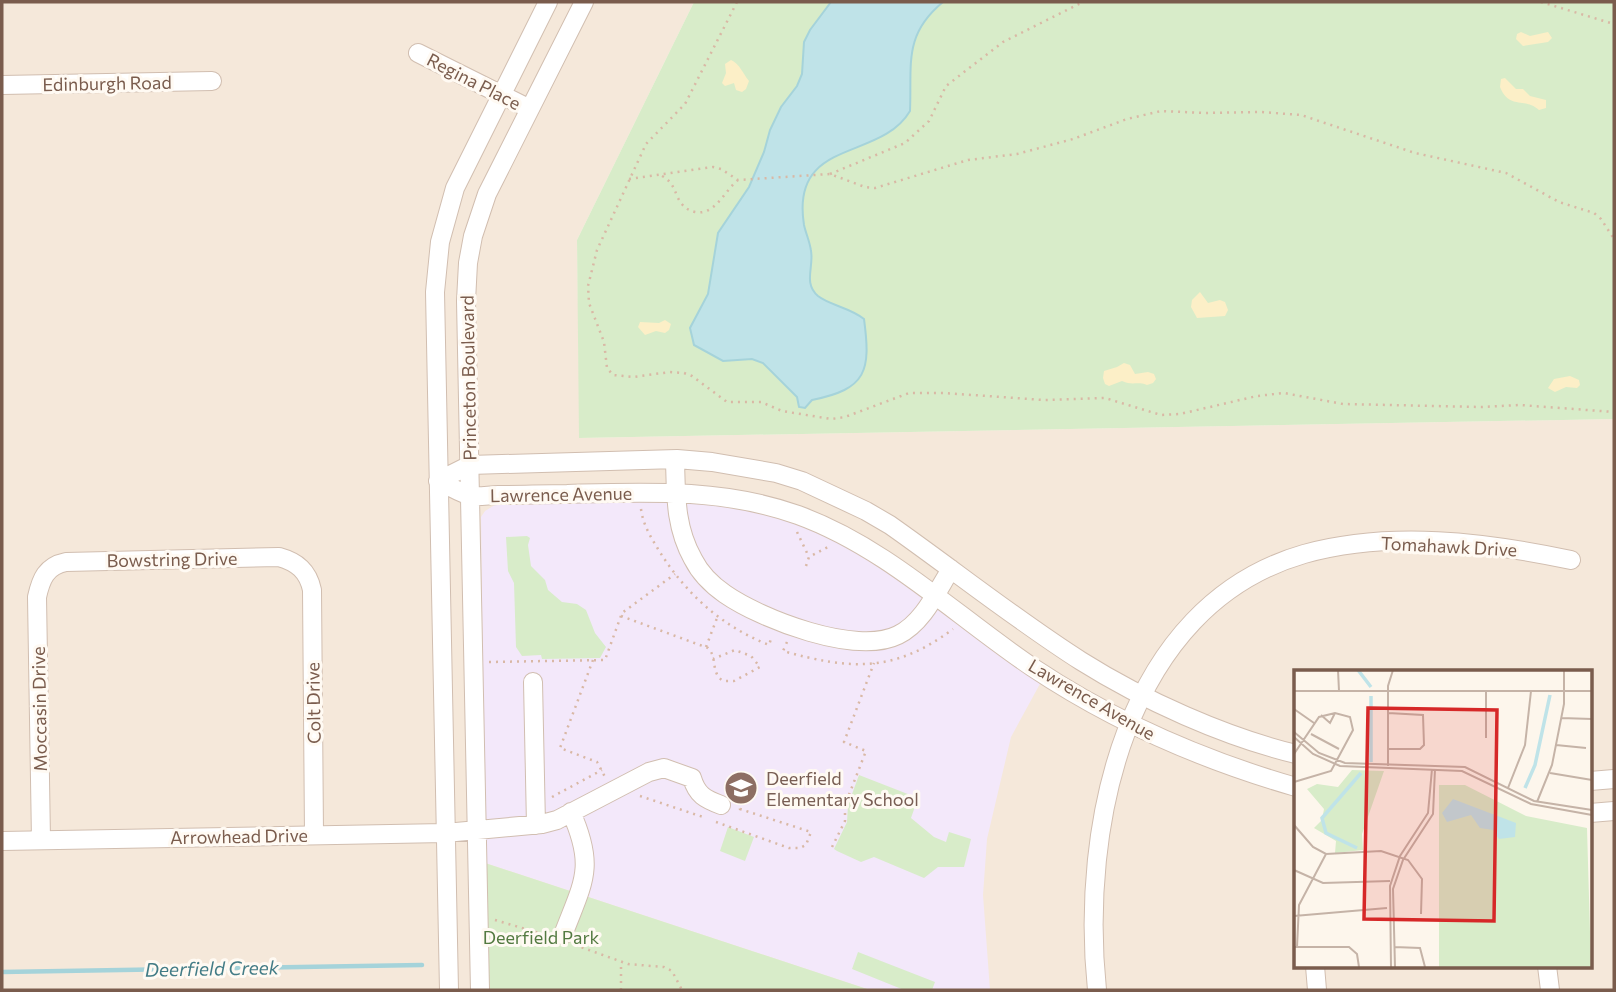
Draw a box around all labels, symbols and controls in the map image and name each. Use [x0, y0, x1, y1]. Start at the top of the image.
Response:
street label: Regina Place [423, 48, 525, 114]
street label: Edinburgh Road [42, 71, 172, 95]
street label: Princeton Boulevard [456, 295, 480, 461]
street label: Lawrence Avenue [490, 482, 632, 506]
street label: Tomahawk Drive [1380, 531, 1518, 561]
street label: Bowstring Drive [106, 547, 238, 571]
street label: Moccasin Drive [27, 646, 51, 772]
street label: Lawrence Avenue [1025, 654, 1159, 744]
street label: Colt Drive [301, 662, 325, 744]
inset map [1294, 670, 1592, 968]
place label: Deerfield Elementary School [766, 767, 919, 810]
school or university icon: Deerfield Elementary School [722, 769, 760, 807]
street label: Arrowhead Drive [170, 824, 308, 848]
park label: Deerfield Park [483, 926, 600, 948]
water label: Deerfield Creek [145, 955, 280, 981]

